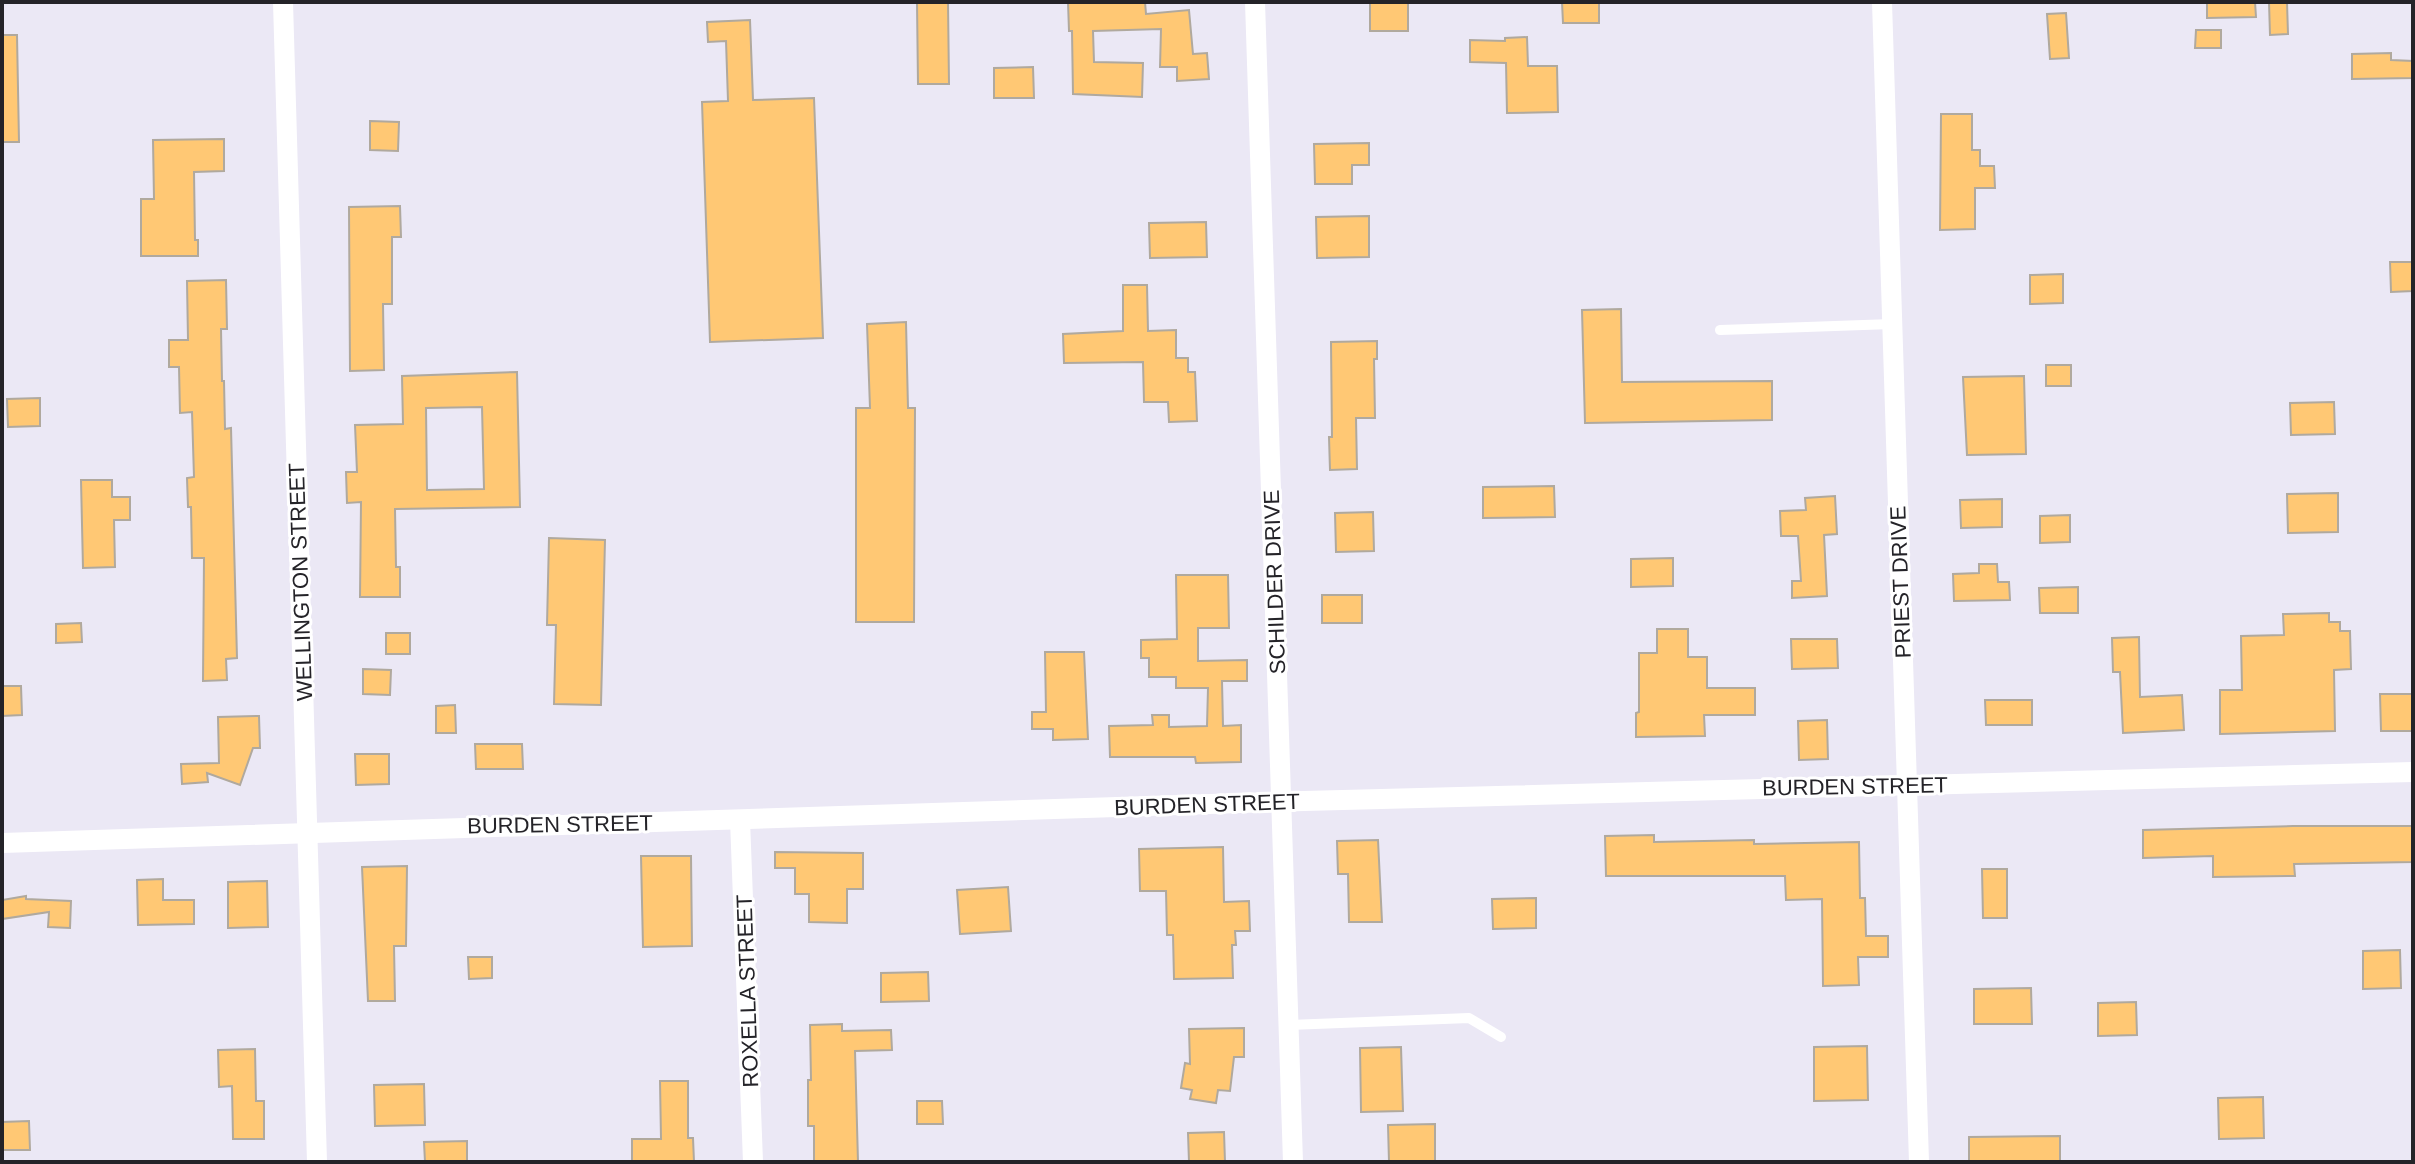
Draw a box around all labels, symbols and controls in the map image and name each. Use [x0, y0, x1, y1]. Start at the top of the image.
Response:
street label: WELLINGTON STREET [284, 463, 317, 701]
street label: SCHILDER DRIVE [1259, 489, 1290, 675]
street label: PRIEST DRIVE [1885, 505, 1916, 659]
street label: BURDEN STREET [1762, 772, 1948, 801]
street label: BURDEN STREET [1114, 789, 1300, 820]
street label: BURDEN STREET [467, 810, 653, 839]
street label: ROXELLA STREET [732, 894, 763, 1088]

